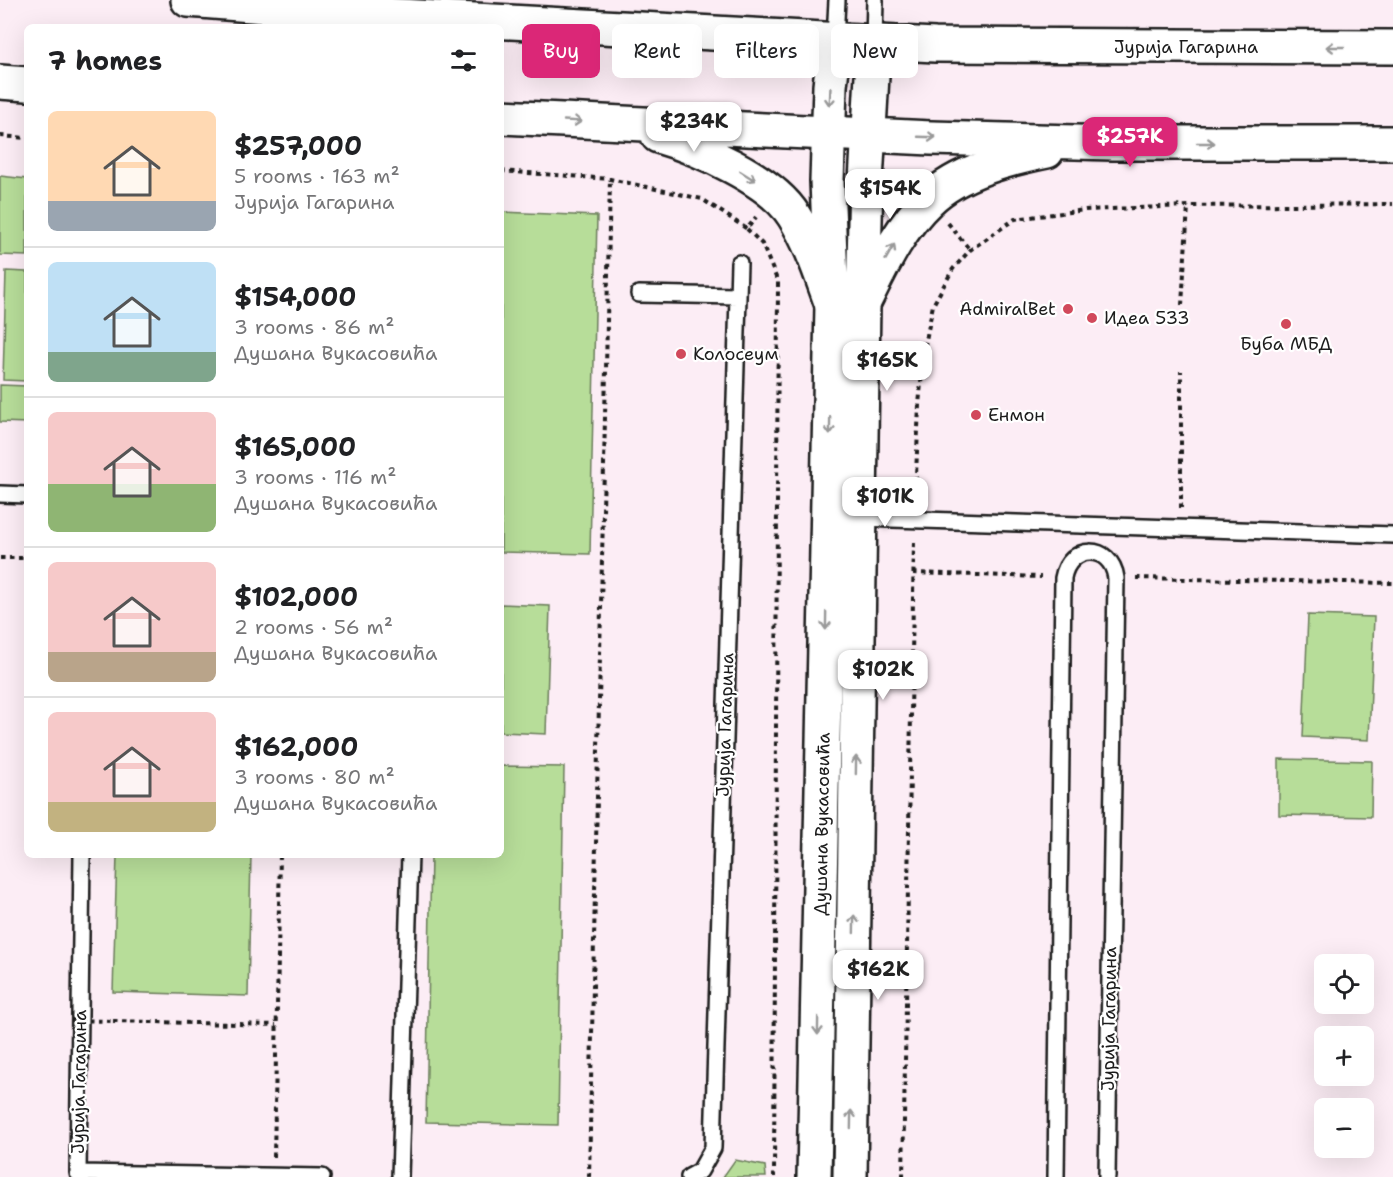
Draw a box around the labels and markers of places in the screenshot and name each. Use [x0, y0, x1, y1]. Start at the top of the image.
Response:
pin: $234K [652, 102, 736, 153]
pin: $257K [1088, 117, 1172, 168]
pin: $154K [848, 169, 932, 220]
place label: AdmiralBet [959, 297, 1056, 321]
marker: AdmiralBet [1061, 302, 1075, 316]
place label: Идеа 533 [1104, 306, 1190, 330]
marker: Идеа 533 [1085, 311, 1099, 325]
marker: Буба МБД [1279, 317, 1293, 331]
place label: Буба МБД [1240, 332, 1333, 356]
pin: $165K [845, 341, 929, 392]
place label: Колосеум [693, 342, 778, 366]
marker: Колосеум [674, 347, 688, 361]
place label: Енмон [988, 403, 1045, 427]
marker: Енмон [969, 408, 983, 422]
pin: $101K [843, 477, 927, 528]
pin: $102K [841, 650, 925, 701]
pin: $162K [836, 950, 920, 1001]

